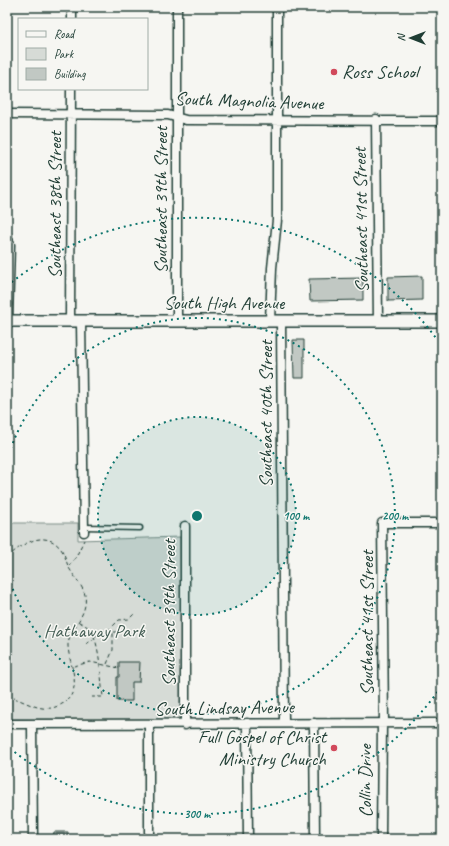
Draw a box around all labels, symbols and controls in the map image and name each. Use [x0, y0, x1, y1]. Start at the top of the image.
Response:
legend [18, 18, 148, 90]
north arrow [391, 18, 431, 58]
text: Road [54, 26, 76, 42]
text: N [394, 32, 408, 41]
text: Park [54, 46, 75, 62]
place label: Ross School [342, 60, 422, 84]
text: Building [54, 66, 86, 82]
marker: Ross School [329, 67, 339, 77]
street label: South Magnolia Avenue [174, 86, 326, 116]
street label: Southeast 39th Street [149, 125, 173, 274]
street label: Southeast 38th Street [43, 130, 67, 279]
street label: Southeast 41st Street [348, 146, 374, 293]
street label: South High Avenue [164, 291, 286, 315]
street label: Southeast 40th Street [254, 339, 278, 488]
text: 100 m [283, 508, 310, 524]
text: 200 m [382, 508, 409, 524]
centre of rings [190, 509, 204, 523]
street label: Southeast 39th Street [157, 538, 181, 687]
street label: Southeast 41st Street [355, 549, 379, 696]
park label: Hathaway Park [44, 619, 146, 643]
street label: South Lindsay Avenue [154, 695, 296, 721]
place label: Full Gospel of Christ Ministry Church [198, 725, 328, 771]
marker: Full Gospel of Christ Ministry Church [329, 743, 339, 753]
street label: Collin Drive [353, 743, 377, 817]
text: 300 m [184, 806, 211, 822]

